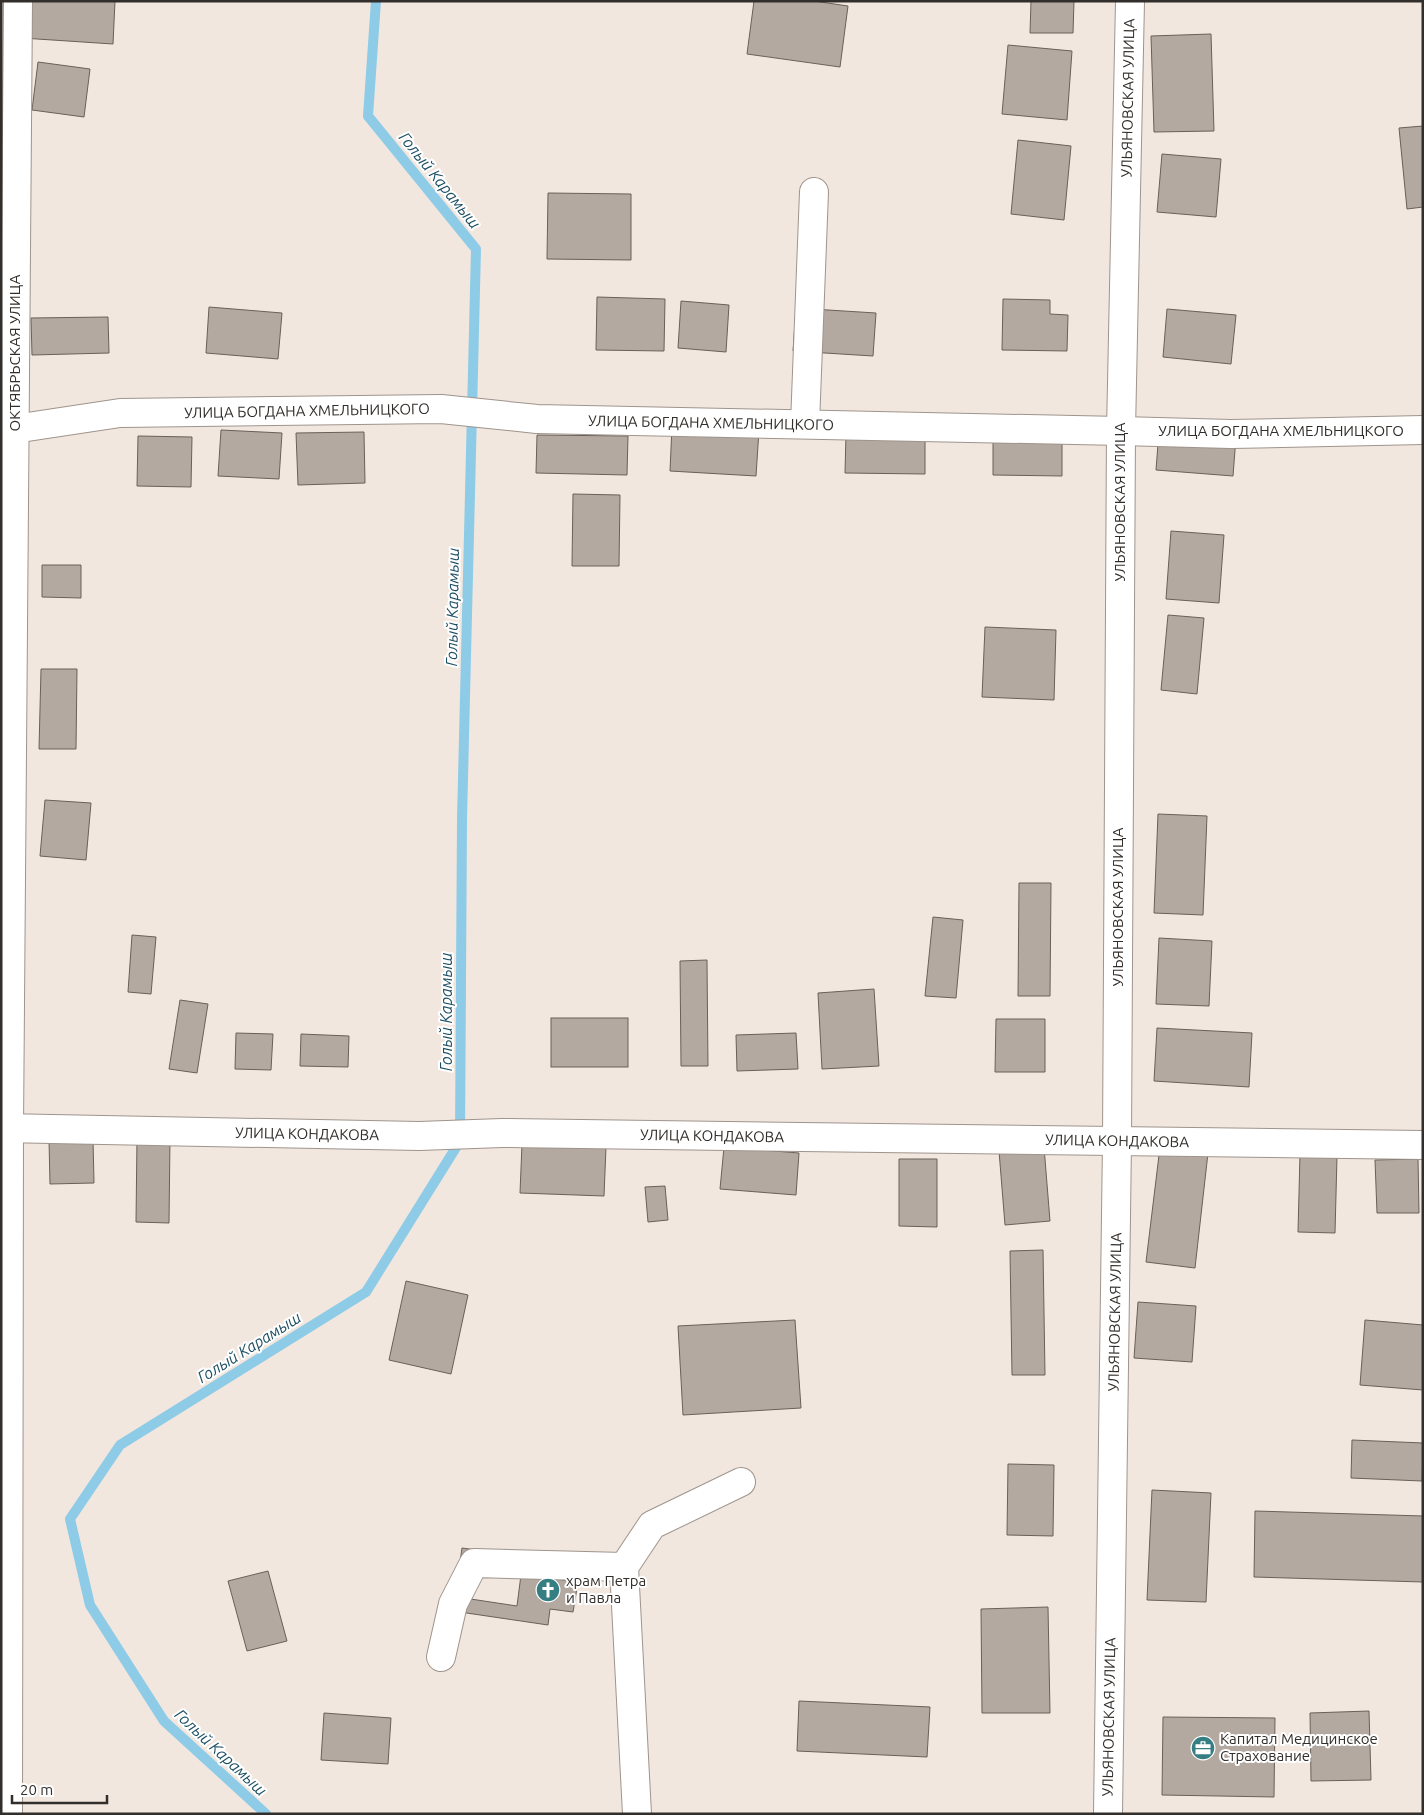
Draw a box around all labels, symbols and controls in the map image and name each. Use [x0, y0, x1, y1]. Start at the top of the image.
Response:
street label: УЛЬЯНОВСКАЯ УЛИЦА [1118, 18, 1137, 178]
water label: Голый Карамыш [396, 128, 484, 232]
street label: ОКТЯБРЬСКАЯ УЛИЦА [6, 274, 23, 431]
street label: УЛИЦА БОГДАНА ХМЕЛЬНИЦКОГО [184, 400, 430, 421]
street label: УЛИЦА БОГДАНА ХМЕЛЬНИЦКОГО [588, 412, 834, 433]
street label: УЛЬЯНОВСКАЯ УЛИЦА [1111, 422, 1128, 582]
street label: УЛИЦА БОГДАНА ХМЕЛЬНИЦКОГО [1158, 422, 1404, 439]
water label: Голый Карамыш [442, 548, 462, 666]
street label: УЛЬЯНОВСКАЯ УЛИЦА [1109, 827, 1126, 987]
water label: Голый Карамыш [437, 953, 455, 1071]
street label: УЛИЦА КОНДАКОВА [235, 1124, 379, 1143]
street label: УЛИЦА КОНДАКОВА [640, 1126, 784, 1145]
street label: УЛИЦА КОНДАКОВА [1045, 1131, 1189, 1150]
street label: УЛЬЯНОВСКАЯ УЛИЦА [1105, 1232, 1124, 1392]
water label: Голый Карамыш [194, 1308, 304, 1386]
place label: храм Петра и Павла [566, 1572, 646, 1606]
church icon: храм Петра и Павла [535, 1577, 561, 1603]
street label: УЛЬЯНОВСКАЯ УЛИЦА [1099, 1637, 1118, 1797]
water label: Голый Карамыш [171, 1705, 271, 1799]
place label: Капитал Медицинское Страхование [1220, 1730, 1378, 1764]
office icon: Капитал Медицинское Страхование [1190, 1735, 1216, 1761]
scale bar [12, 1772, 108, 1804]
text: 20 m [20, 1781, 53, 1798]

